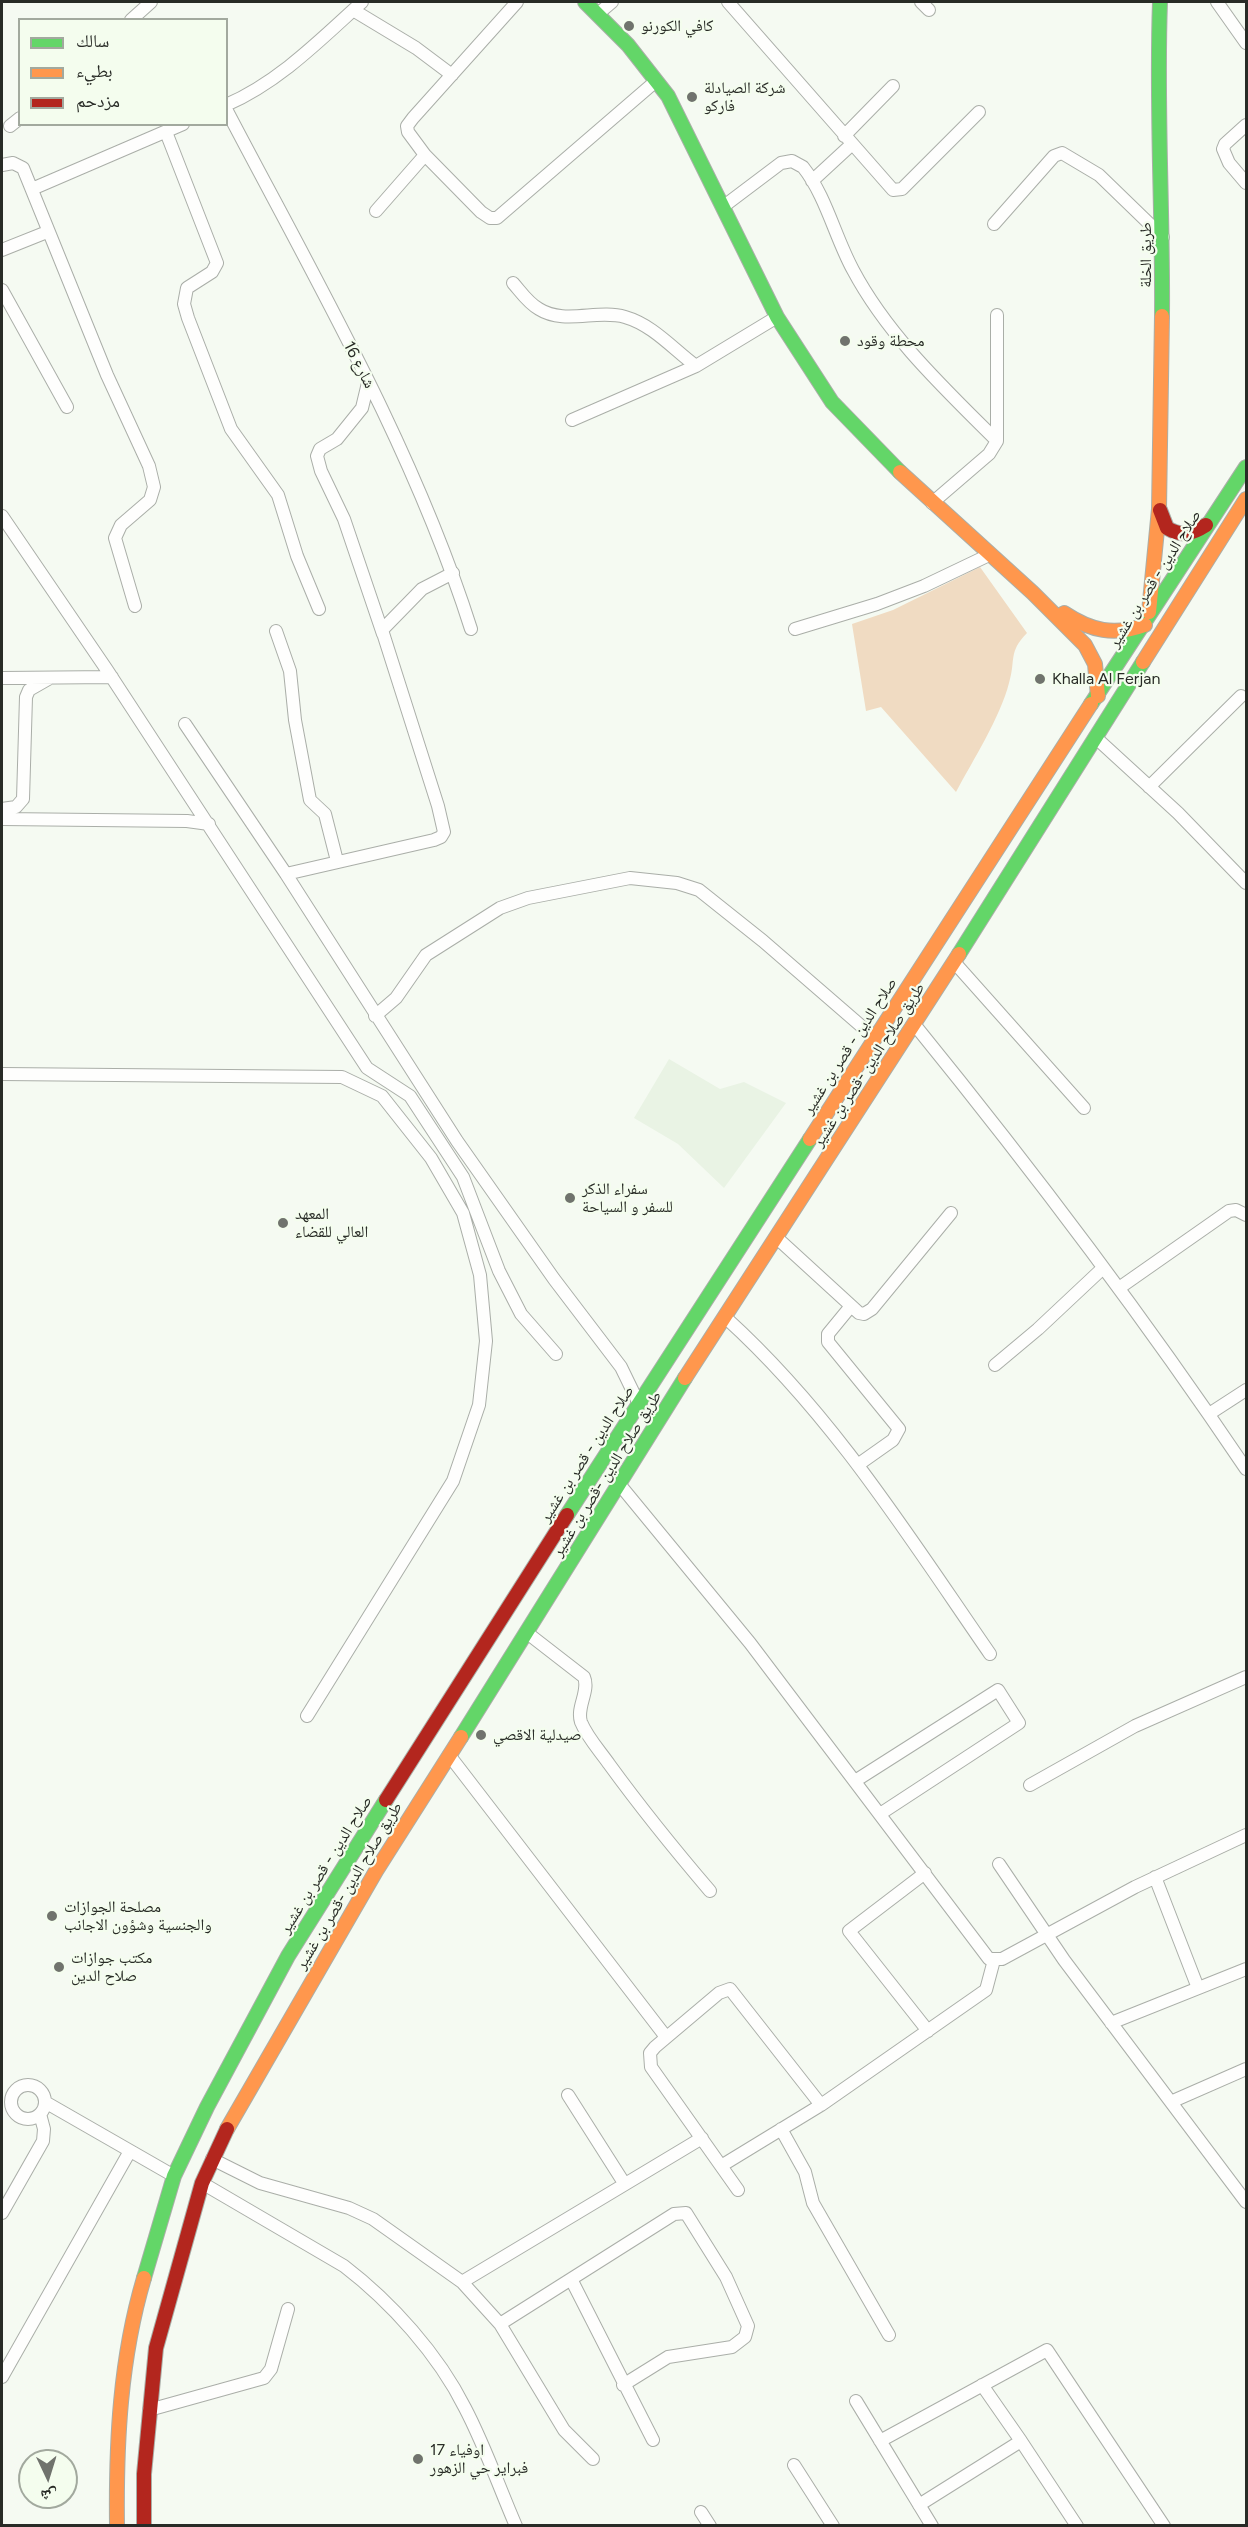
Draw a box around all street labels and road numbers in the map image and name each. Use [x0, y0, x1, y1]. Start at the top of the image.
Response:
street label: طريق الخلة [1136, 222, 1156, 288]
street label: شارع 16 [339, 338, 379, 392]
street label: صلاح الدين - قصر بن غشير [1105, 507, 1205, 651]
street label: صلاح الدين - قصر بن غشير [799, 974, 901, 1118]
street label: طريق صلاح الدين -قصر بن غشير [809, 979, 929, 1151]
street label: صلاح الدين - قصر بن غشير [536, 1382, 638, 1526]
street label: طريق صلاح الدين -قصر بن غشير [548, 1388, 666, 1560]
street label: صلاح الدين - قصر بن غشير [276, 1793, 376, 1937]
street label: طريق صلاح الدين -قصر بن غشير [291, 1799, 407, 1973]

